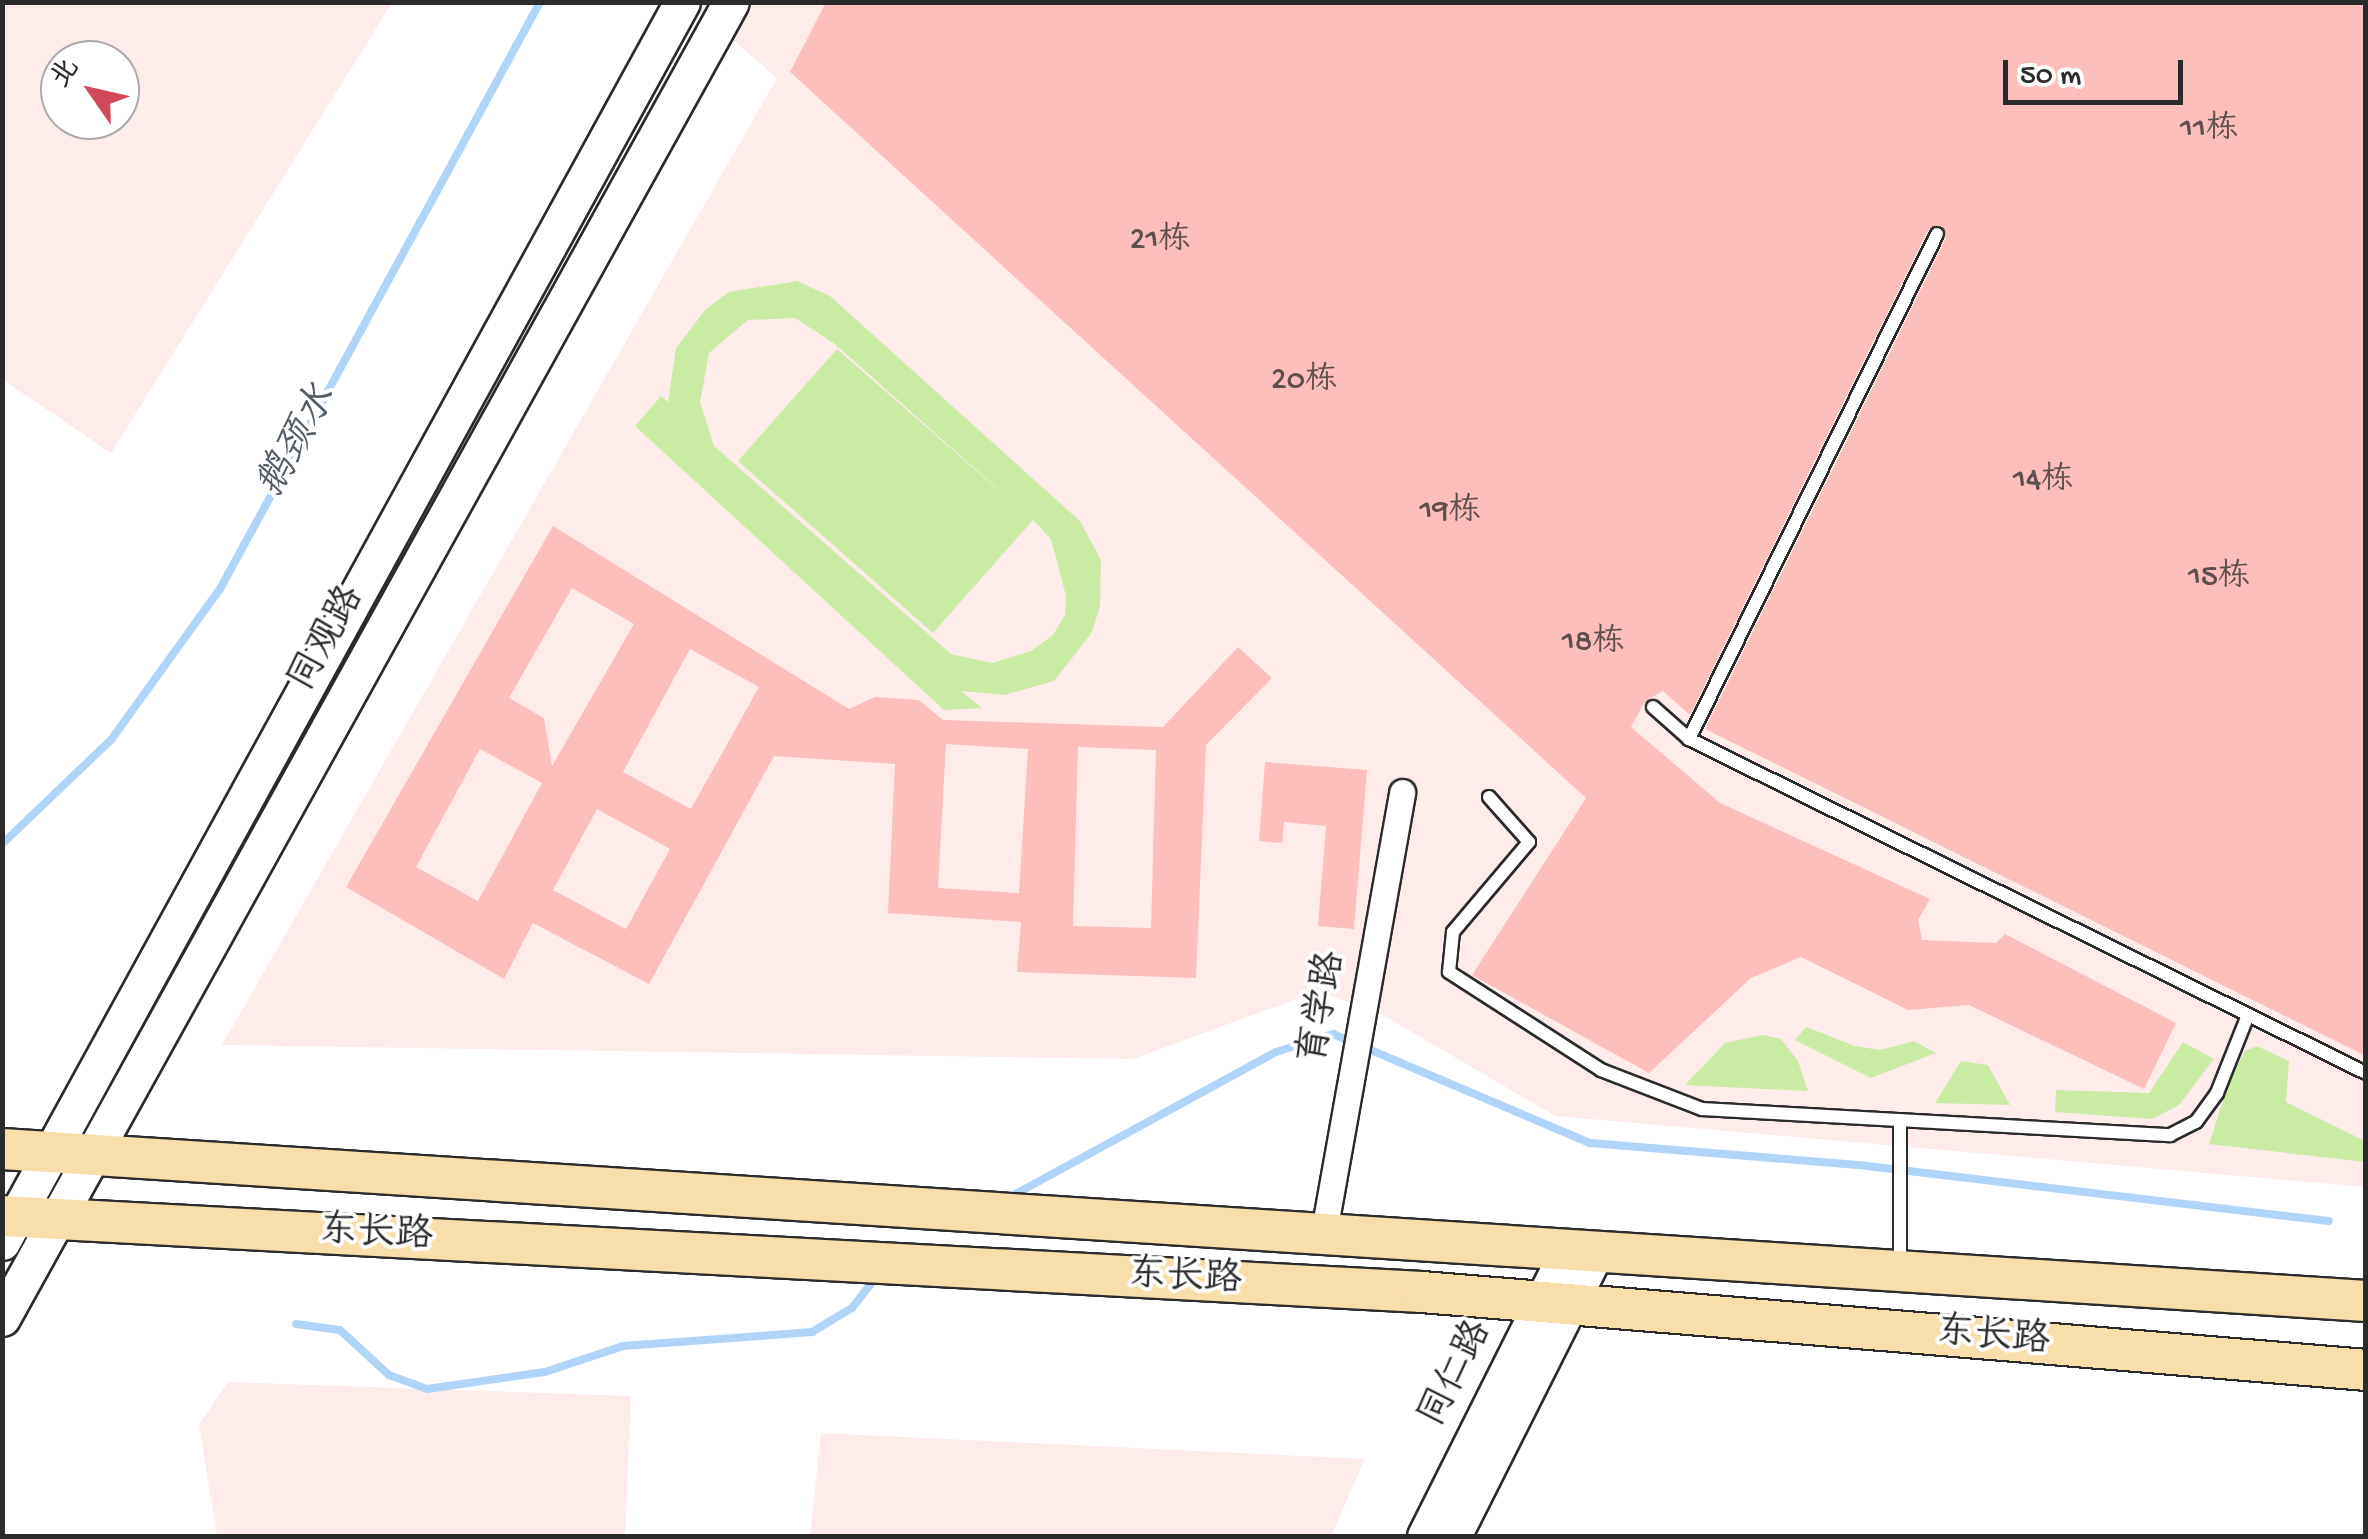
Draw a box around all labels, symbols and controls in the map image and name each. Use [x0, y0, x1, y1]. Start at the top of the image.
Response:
north arrow [40, 40, 140, 140]
scale bar [2008, 40, 2188, 102]
text: 北 [45, 53, 88, 95]
text: 50 m [2020, 60, 2081, 95]
house number: 11栋 [2180, 111, 2238, 149]
house number: 21栋 [1130, 222, 1190, 260]
house number: 20栋 [1271, 362, 1337, 400]
water label: 鹅颈水 [249, 379, 349, 507]
house number: 14栋 [2013, 462, 2073, 500]
house number: 19栋 [1420, 493, 1480, 531]
house number: 15栋 [2188, 559, 2250, 597]
street label: 同观路 [281, 579, 377, 701]
house number: 18栋 [1562, 624, 1624, 662]
street label: 育学路 [1293, 948, 1357, 1068]
street label: 东长路 [318, 1210, 434, 1262]
street label: 东长路 [1127, 1254, 1243, 1306]
street label: 东长路 [1934, 1311, 2052, 1367]
street label: 同仁路 [1412, 1314, 1504, 1436]

